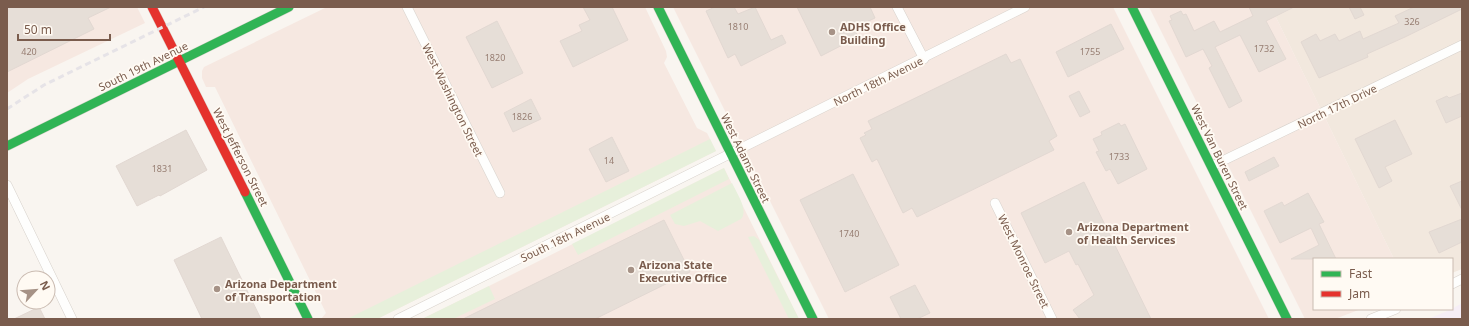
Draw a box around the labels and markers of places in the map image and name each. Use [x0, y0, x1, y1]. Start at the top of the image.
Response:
place label: ADHS Office Building [840, 19, 906, 47]
marker: ADHS Office Building [827, 27, 837, 37]
place label: Arizona Department of Health Services [1077, 219, 1189, 247]
marker: Arizona Department of Health Services [1064, 227, 1074, 237]
place label: Arizona State Executive Office [639, 257, 728, 285]
marker: Arizona State Executive Office [626, 265, 636, 275]
place label: Arizona Department of Transportation [225, 276, 337, 304]
marker: Arizona Department of Transportation [212, 284, 222, 294]

